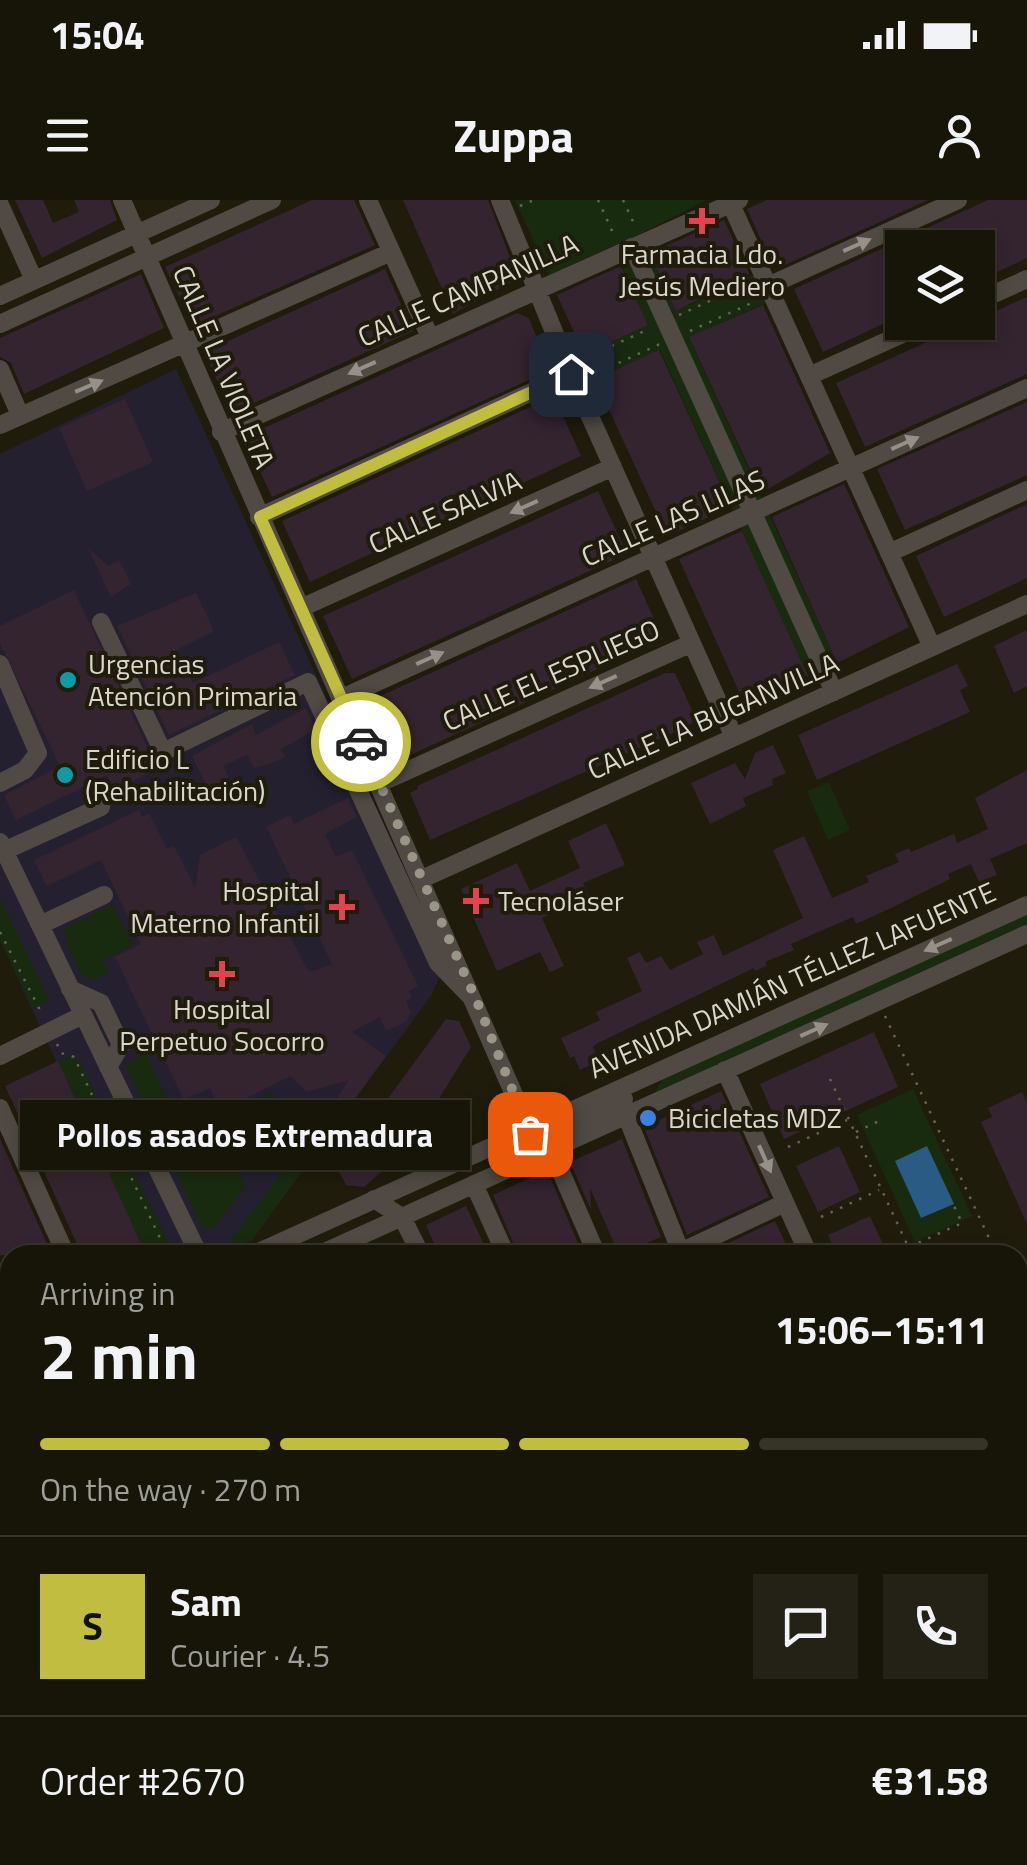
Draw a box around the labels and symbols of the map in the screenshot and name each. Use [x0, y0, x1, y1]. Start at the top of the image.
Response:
marker: Farmacia Ldo. Jesús Mediero [691, 210, 713, 232]
street label: CALLE CAMPANILLA [351, 221, 585, 358]
place label: Farmacia Ldo. Jesús Mediero [619, 232, 785, 307]
one-way arrow [843, 237, 872, 254]
street label: CALLE LA VIOLETA [162, 258, 287, 476]
pin [529, 332, 614, 417]
one-way arrow [347, 359, 376, 376]
one-way arrow [74, 378, 104, 394]
one-way arrow [890, 435, 920, 451]
street label: CALLE LAS LILAS [574, 458, 772, 577]
street label: CALLE SALVIA [361, 459, 529, 564]
one-way arrow [509, 499, 539, 515]
street label: CALLE EL ESPLIEGO [435, 607, 666, 742]
street label: CALLE LA BUGANVILLA [580, 641, 846, 790]
place label: Urgencias Atención Primaria [88, 642, 297, 717]
one-way arrow [415, 650, 445, 666]
marker: Urgencias Atención Primaria [57, 669, 79, 691]
one-way arrow [588, 674, 617, 690]
courier [311, 692, 411, 792]
place label: Edificio L (Rehabilitación) [85, 737, 265, 812]
marker: Edificio L (Rehabilitación) [54, 764, 76, 786]
place label: Hospital Materno Infantil [130, 869, 320, 944]
street label: AVENIDA DAMIÁN TÉLLEZ LAFUENTE [581, 870, 1002, 1089]
place label: Tecnoláser [498, 879, 624, 922]
marker: Tecnoláser [463, 888, 489, 914]
marker: Hospital Materno Infantil [329, 894, 355, 920]
one-way arrow [923, 936, 952, 953]
marker: Hospital Perpetuo Socorro [209, 961, 235, 987]
place label: Hospital Perpetuo Socorro [119, 987, 325, 1062]
one-way arrow [800, 1022, 829, 1039]
pin [488, 1092, 573, 1177]
place label: Bicicletas MDZ [668, 1096, 842, 1139]
callout: Pollos asados Extremadura [20, 1099, 470, 1169]
marker: Bicicletas MDZ [637, 1107, 659, 1129]
one-way arrow [757, 1145, 774, 1174]

